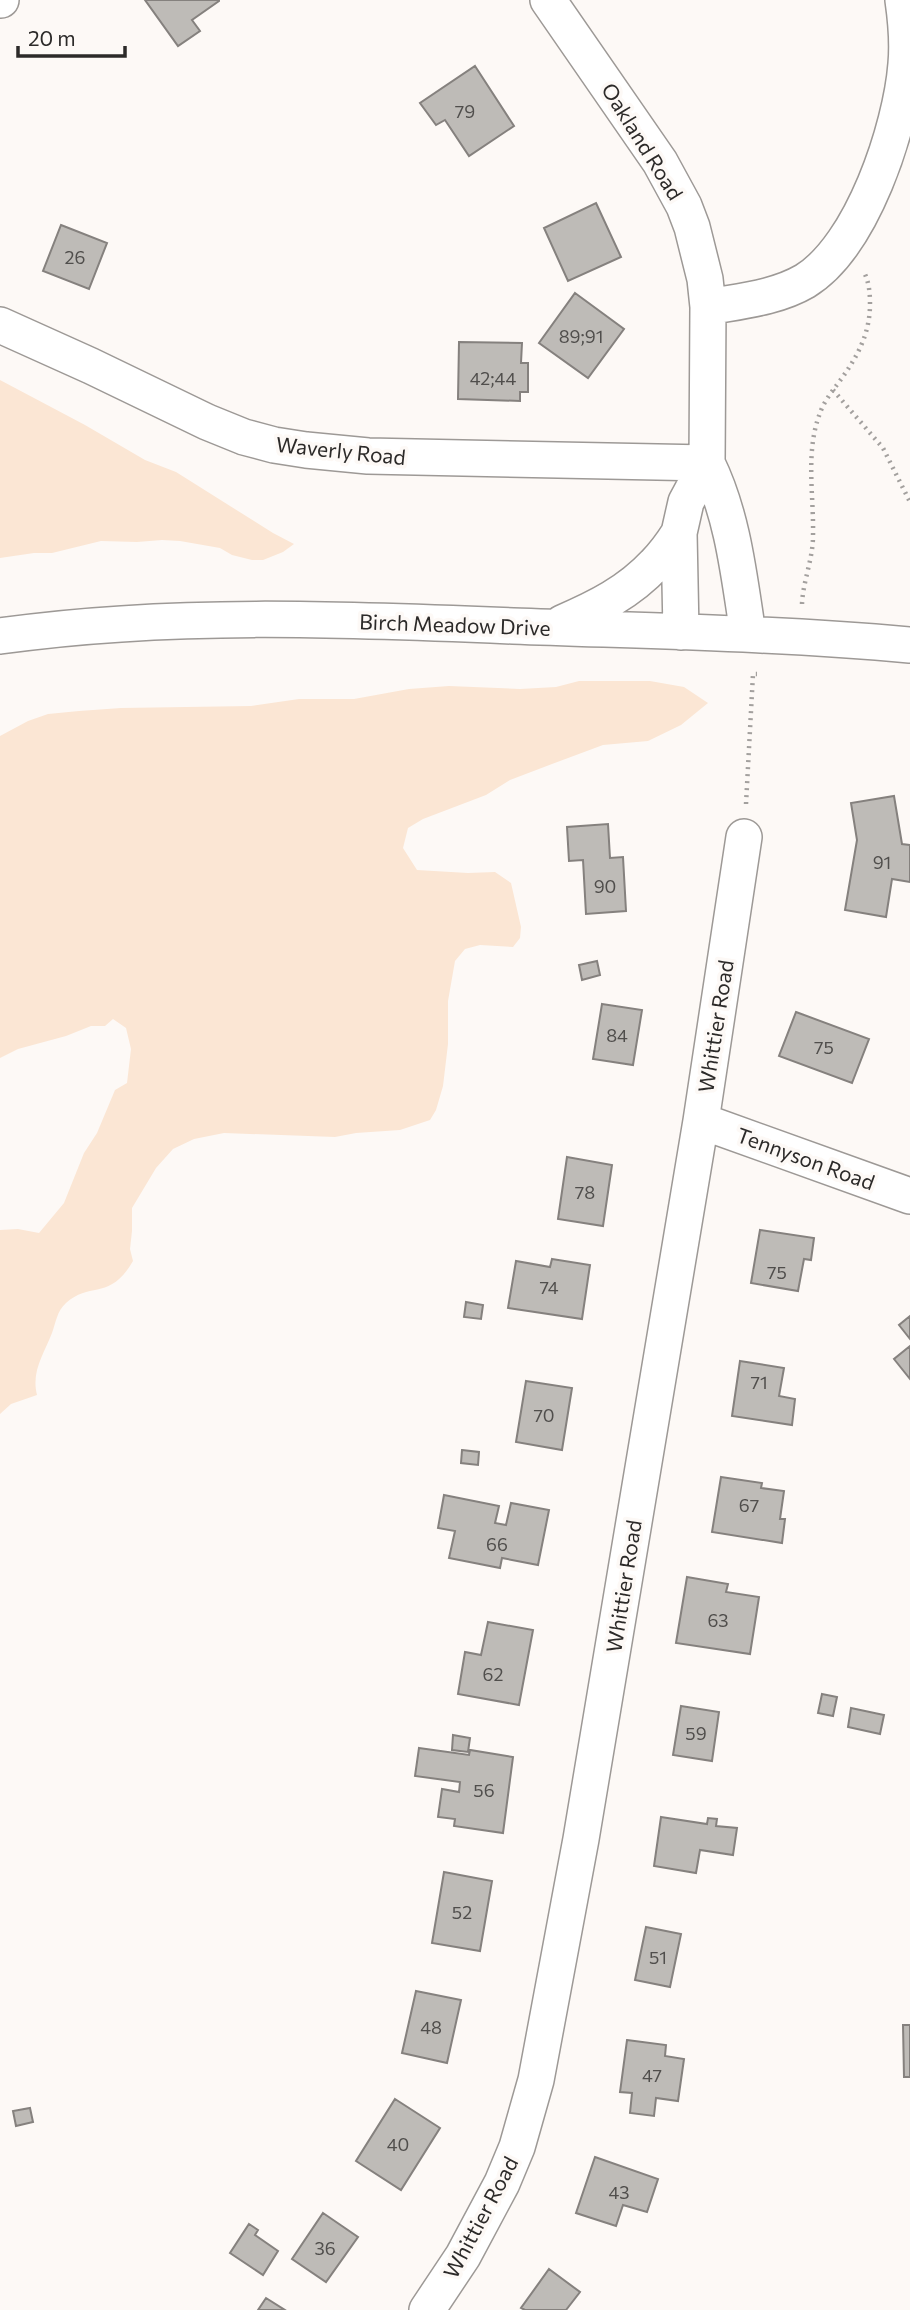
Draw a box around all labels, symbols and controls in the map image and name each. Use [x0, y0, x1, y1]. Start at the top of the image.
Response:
scale bar [18, 14, 124, 58]
text: 20 m [28, 25, 76, 50]
street label: Oakland Road [597, 78, 689, 204]
house number: 79 [455, 100, 475, 122]
house number: 26 [65, 246, 85, 268]
house number: 89;91 [559, 325, 603, 347]
house number: 42;44 [470, 367, 516, 389]
street label: Waverly Road [275, 431, 407, 469]
street label: Birch Meadow Drive [359, 608, 551, 640]
house number: 91 [873, 851, 891, 873]
house number: 90 [594, 875, 616, 897]
street label: Whittier Road [692, 958, 738, 1094]
house number: 84 [606, 1024, 628, 1046]
house number: 75 [814, 1036, 834, 1058]
street label: Tennyson Road [734, 1122, 878, 1194]
house number: 78 [575, 1181, 595, 1203]
house number: 75 [767, 1261, 787, 1283]
house number: 74 [539, 1276, 559, 1298]
house number: 71 [750, 1371, 768, 1393]
house number: 70 [533, 1404, 555, 1426]
house number: 67 [739, 1494, 759, 1516]
street label: Whittier Road [600, 1518, 646, 1654]
house number: 66 [486, 1533, 508, 1555]
house number: 63 [707, 1609, 729, 1631]
house number: 62 [483, 1663, 503, 1685]
house number: 59 [685, 1722, 707, 1744]
house number: 56 [473, 1779, 495, 1801]
house number: 52 [452, 1901, 472, 1923]
house number: 51 [649, 1946, 667, 1968]
house number: 48 [420, 2016, 442, 2038]
house number: 47 [642, 2064, 662, 2086]
house number: 40 [387, 2133, 409, 2155]
street label: Whittier Road [438, 2152, 522, 2282]
house number: 43 [608, 2181, 630, 2203]
house number: 36 [314, 2237, 336, 2259]

